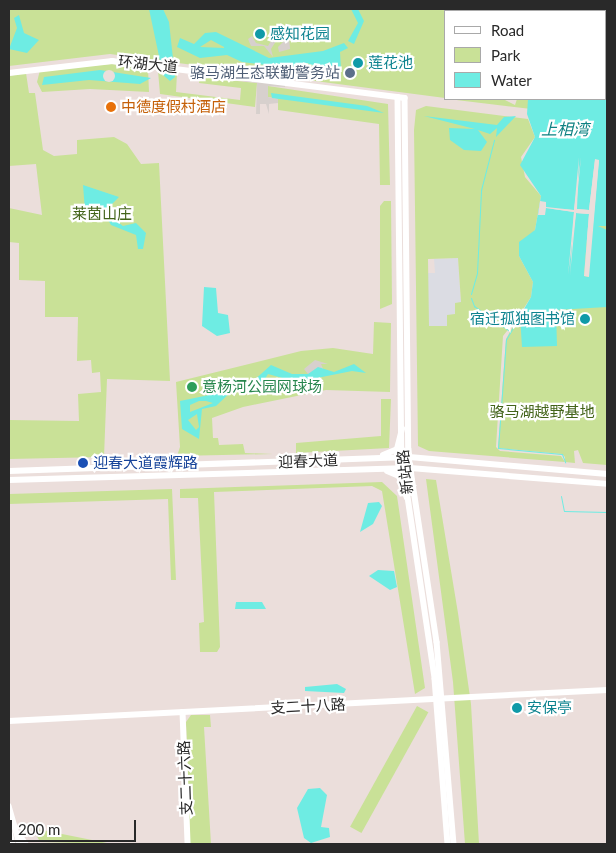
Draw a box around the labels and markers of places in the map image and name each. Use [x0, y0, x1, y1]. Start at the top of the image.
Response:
place label: 感知花园 [270, 25, 330, 43]
marker: 感知花园 [254, 28, 266, 40]
place label: 莲花池 [368, 54, 413, 72]
marker: 莲花池 [352, 57, 364, 69]
place label: 骆马湖生态联勤警务站 [190, 64, 340, 82]
marker: 骆马湖生态联勤警务站 [344, 67, 356, 79]
place label: 中德度假村酒店 [121, 98, 226, 116]
marker: 中德度假村酒店 [105, 101, 117, 113]
place label: 宿迁孤独图书馆 [470, 310, 575, 328]
marker: 宿迁孤独图书馆 [579, 313, 591, 325]
place label: 意杨河公园网球场 [202, 378, 322, 396]
marker: 意杨河公园网球场 [186, 381, 198, 393]
place label: 迎春大道霞辉路 [93, 454, 198, 472]
marker: 迎春大道霞辉路 [77, 457, 89, 469]
place label: 安保亭 [527, 699, 572, 717]
marker: 安保亭 [511, 702, 523, 714]

